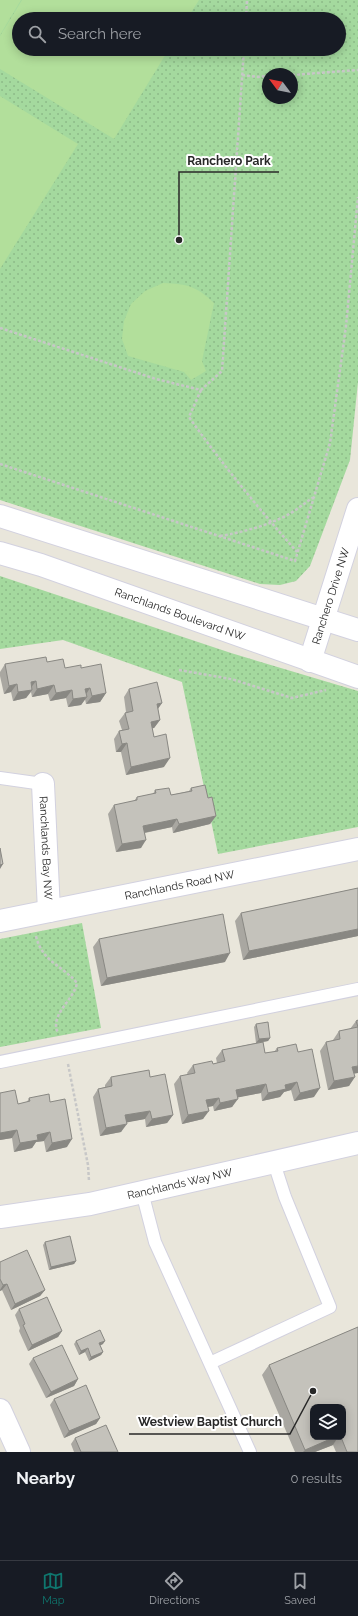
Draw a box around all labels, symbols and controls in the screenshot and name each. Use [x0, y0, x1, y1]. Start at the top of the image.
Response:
search box [12, 12, 346, 56]
icon: search [26, 23, 48, 45]
text: Search here [58, 25, 141, 43]
north arrow [262, 68, 298, 104]
callout: Ranchero Park [179, 148, 279, 172]
text: Ranchero Park [187, 154, 271, 168]
street label: Ranchero Drive NW [310, 546, 352, 646]
street label: Ranchlands Boulevard NW [113, 586, 247, 644]
street label: Ranchlands Bay NW [37, 796, 54, 901]
street label: Ranchlands Road NW [124, 868, 236, 903]
street label: Ranchlands Way NW [126, 1166, 234, 1202]
map controls [310, 1404, 346, 1440]
button: layers [310, 1404, 346, 1440]
callout: Westview Baptist Church [129, 1410, 290, 1434]
text: Westview Baptist Church [138, 1415, 282, 1429]
text: Nearby [16, 1468, 75, 1488]
text: 0 results [291, 1471, 342, 1486]
tab: Map [42, 1570, 65, 1607]
tab: Directions [149, 1570, 200, 1607]
tab: Saved [284, 1570, 316, 1607]

